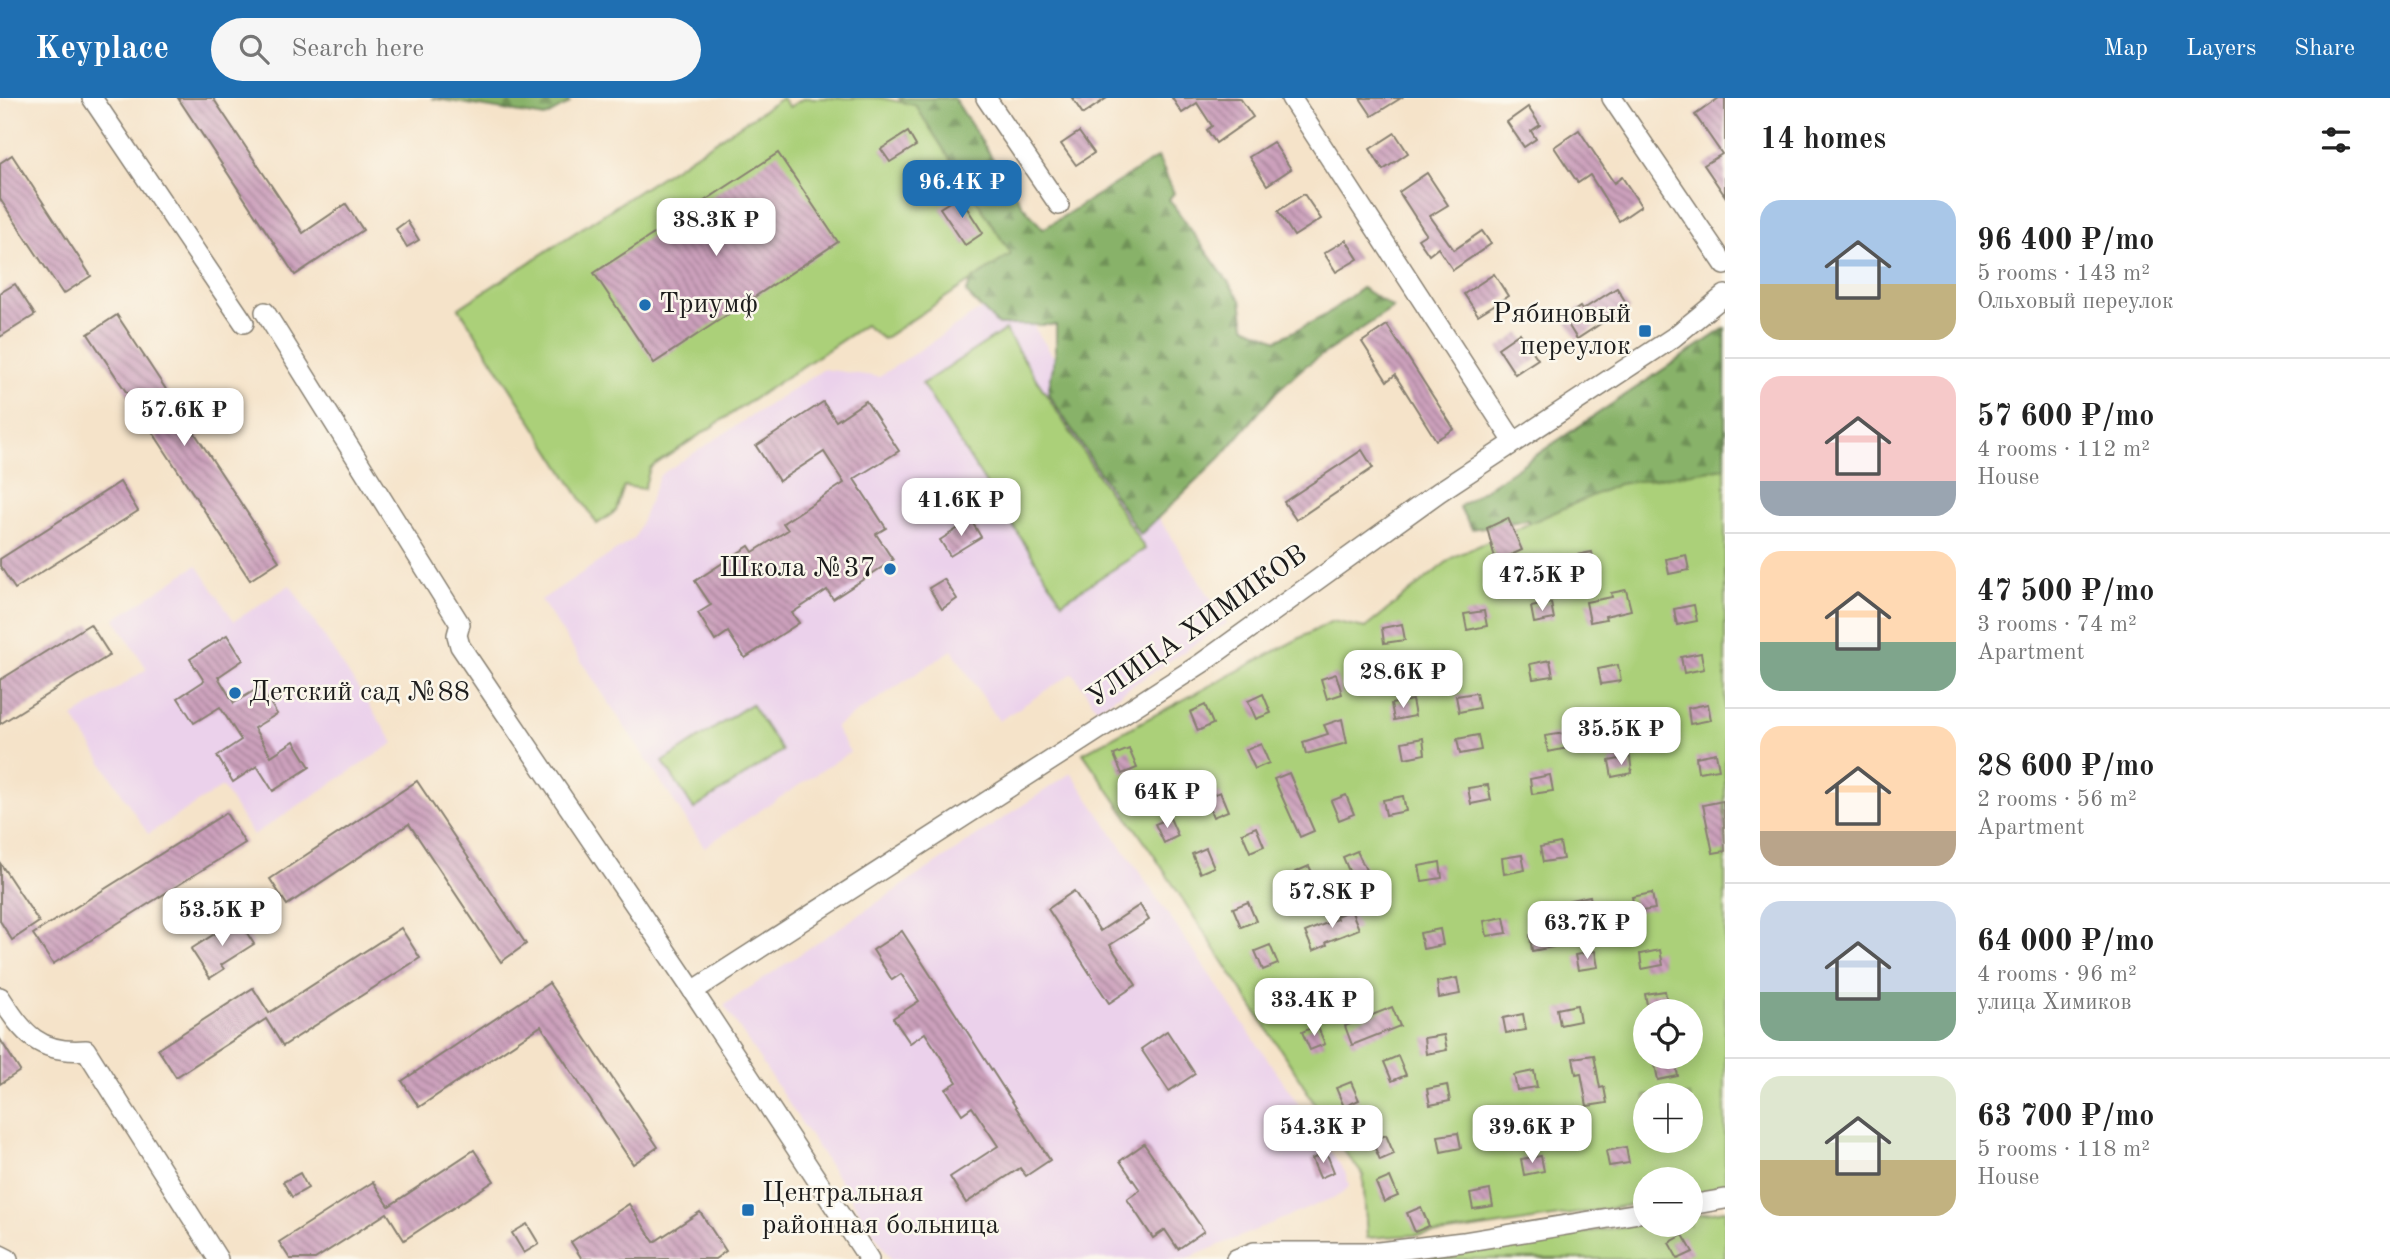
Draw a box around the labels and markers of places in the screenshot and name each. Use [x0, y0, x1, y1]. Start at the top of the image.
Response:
pin: 96.4K ₽ [897, 160, 1027, 220]
pin: 38.3K ₽ [651, 198, 781, 258]
place label: Триумф [659, 291, 758, 319]
marker: Триумф [637, 297, 653, 313]
place label: Рябиновый переулок [1492, 301, 1631, 361]
marker: Рябиновый переулок [1637, 323, 1653, 339]
pin: 57.6K ₽ [119, 388, 249, 448]
pin: 41.6K ₽ [896, 478, 1026, 538]
pin: 47.5K ₽ [1477, 554, 1607, 613]
place label: Школа №37 [719, 555, 876, 583]
marker: Школа №37 [882, 561, 898, 577]
pin: 28.6K ₽ [1338, 650, 1468, 710]
place label: Детский сад №88 [249, 679, 470, 707]
marker: Детский сад №88 [227, 685, 243, 701]
pin: 35.5K ₽ [1556, 708, 1686, 767]
pin: 64K ₽ [1118, 770, 1216, 830]
pin: 57.8K ₽ [1267, 870, 1397, 930]
pin: 53.5K ₽ [157, 888, 287, 948]
pin: 63.7K ₽ [1522, 902, 1652, 961]
pin: 33.4K ₽ [1249, 978, 1379, 1038]
pin: 54.3K ₽ [1258, 1105, 1388, 1165]
pin: 39.6K ₽ [1467, 1105, 1597, 1165]
place label: Центральная районная больница [762, 1180, 999, 1240]
marker: Центральная районная больница [740, 1202, 756, 1218]

